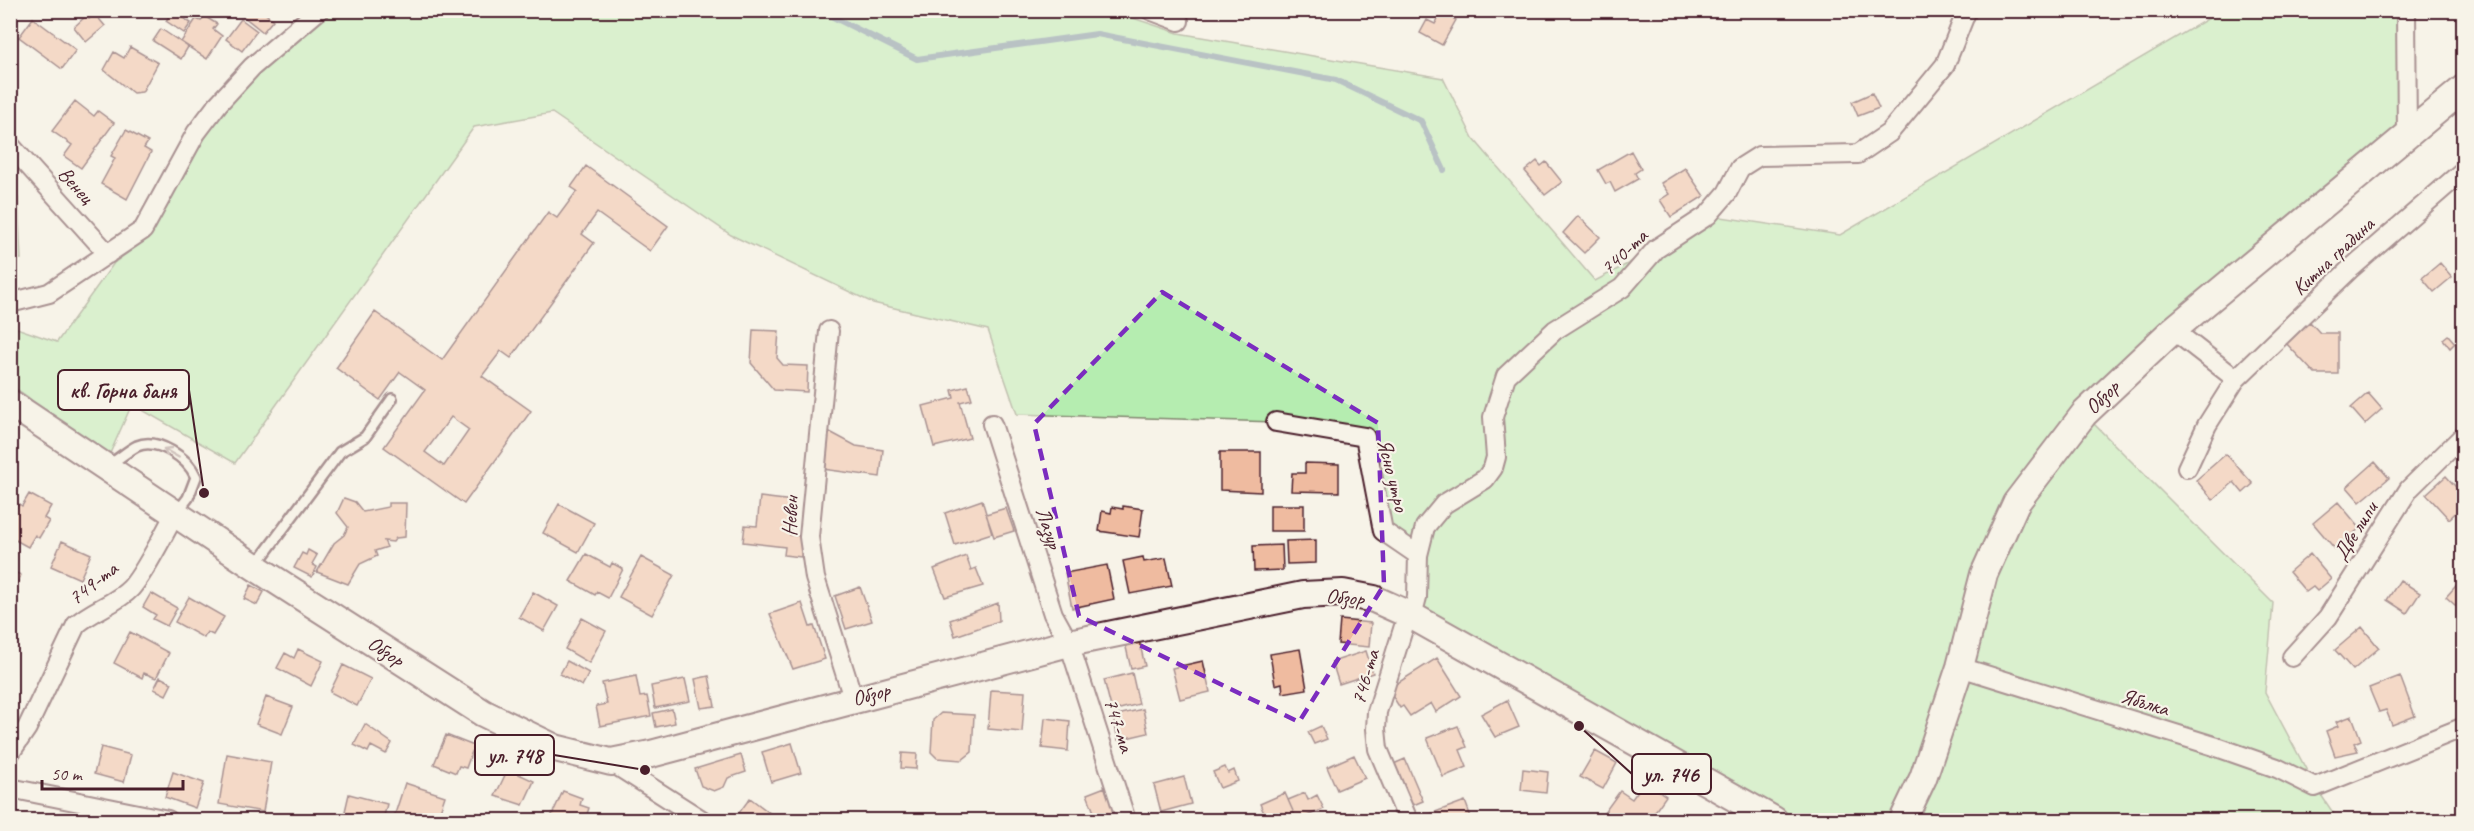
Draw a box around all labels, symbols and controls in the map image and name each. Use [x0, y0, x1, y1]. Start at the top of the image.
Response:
street label: Венец [53, 161, 100, 210]
street label: Китна градина [2286, 210, 2381, 301]
street label: 740-та [1595, 222, 1654, 281]
callout: кв. Горна баня [58, 370, 189, 410]
street label: Обзор [2079, 373, 2126, 420]
text: кв. Горна баня [69, 377, 178, 405]
street label: Ясно утро [1371, 436, 1415, 516]
one-way arrow [163, 446, 180, 458]
street label: Невен [776, 494, 804, 537]
street label: Две липи [2327, 495, 2384, 565]
street label: Лазур [1029, 504, 1068, 553]
street label: 749-та [63, 554, 124, 610]
street label: Обзор [1325, 582, 1367, 612]
street label: Обзор [363, 630, 411, 673]
street label: 746-та [1345, 645, 1386, 707]
street label: Обзор [849, 676, 895, 711]
street label: Ябълка [2118, 682, 2174, 722]
street label: 747-ма [1098, 695, 1140, 757]
callout: ул. 748 [475, 735, 554, 775]
text: ул. 748 [486, 742, 546, 770]
scale bar [42, 753, 183, 791]
callout: ул. 746 [1632, 754, 1711, 794]
text: ул. 746 [1641, 761, 1700, 789]
text: 50 m [51, 763, 84, 785]

